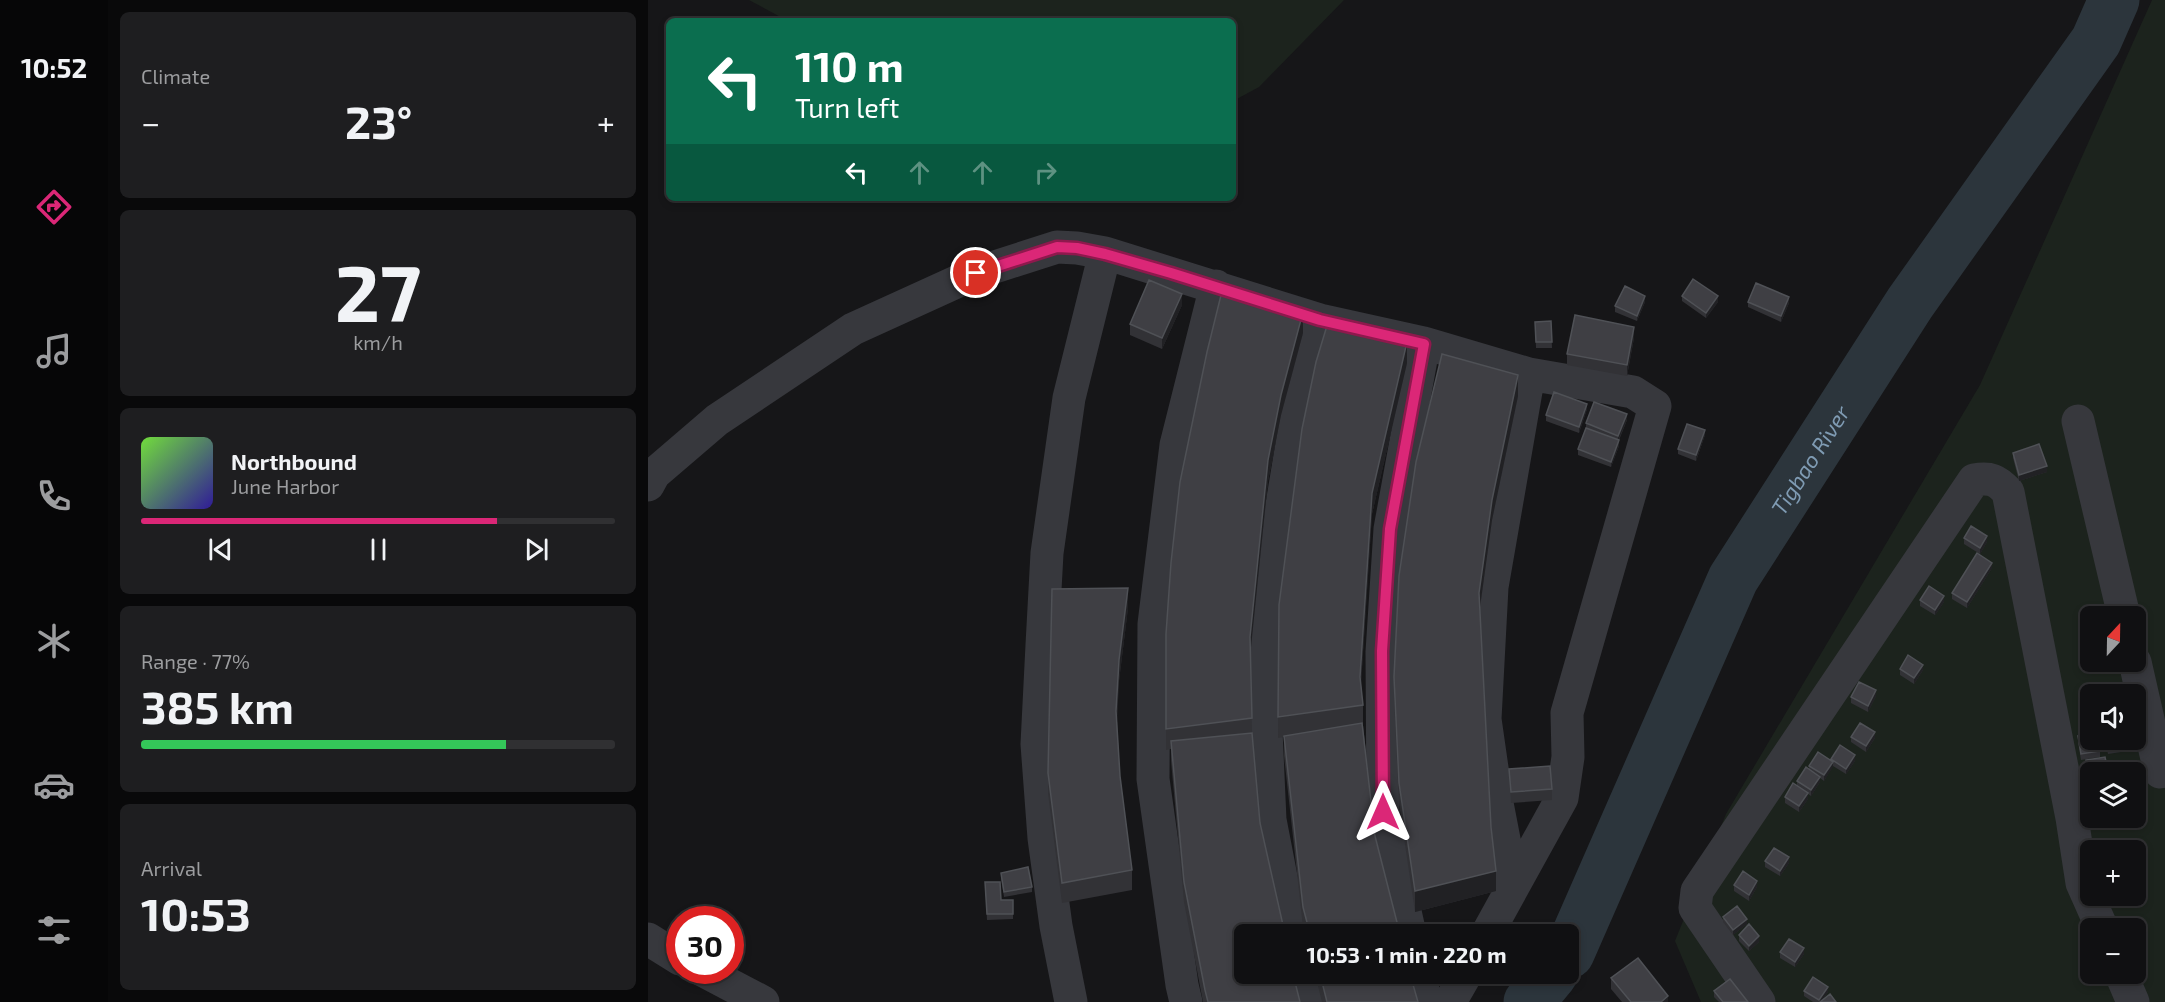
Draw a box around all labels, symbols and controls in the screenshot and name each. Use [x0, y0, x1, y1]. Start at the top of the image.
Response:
text: 110 m [795, 40, 904, 90]
icon: left [696, 42, 774, 120]
text: 10:52 [21, 51, 87, 83]
text: Climate [141, 64, 210, 88]
text: Turn left [795, 91, 899, 123]
text: 23° [345, 94, 412, 148]
text: − [141, 102, 160, 142]
text: + [597, 102, 615, 142]
icon: left [840, 156, 873, 189]
icon: ahead [903, 156, 936, 189]
icon: ahead [966, 156, 999, 189]
icon: right [1029, 156, 1062, 189]
icon: directions [33, 186, 75, 228]
text: 27 [335, 244, 421, 338]
pin [950, 247, 1001, 298]
icon: arrive [959, 256, 992, 289]
icon: music [33, 330, 75, 372]
text: km/h [353, 330, 403, 354]
water label: Tigbao River [1765, 399, 1855, 519]
text: Northbound [231, 448, 357, 474]
text: June Harbor [231, 474, 339, 498]
icon: phone [33, 475, 75, 517]
icon: previous [204, 533, 237, 566]
icon: pause [362, 533, 395, 566]
icon: next [520, 533, 553, 566]
north arrow [2080, 606, 2146, 672]
map controls [2080, 606, 2146, 984]
icon: climate [33, 620, 75, 662]
text: Range · 77% [141, 649, 250, 673]
text: 385 km [141, 679, 294, 733]
button: sound [2080, 684, 2146, 750]
button: layers [2080, 762, 2146, 828]
icon: car [33, 764, 75, 806]
position arrow [1351, 780, 1415, 844]
button: + [2080, 840, 2146, 906]
text: Arrival [141, 856, 202, 880]
text: 10:53 [141, 886, 251, 940]
speed limit sign: 30 [666, 906, 744, 984]
icon: filters [33, 909, 75, 951]
button: − [2080, 918, 2146, 984]
text: 10:53 · 1 min · 220 m [1306, 941, 1507, 967]

